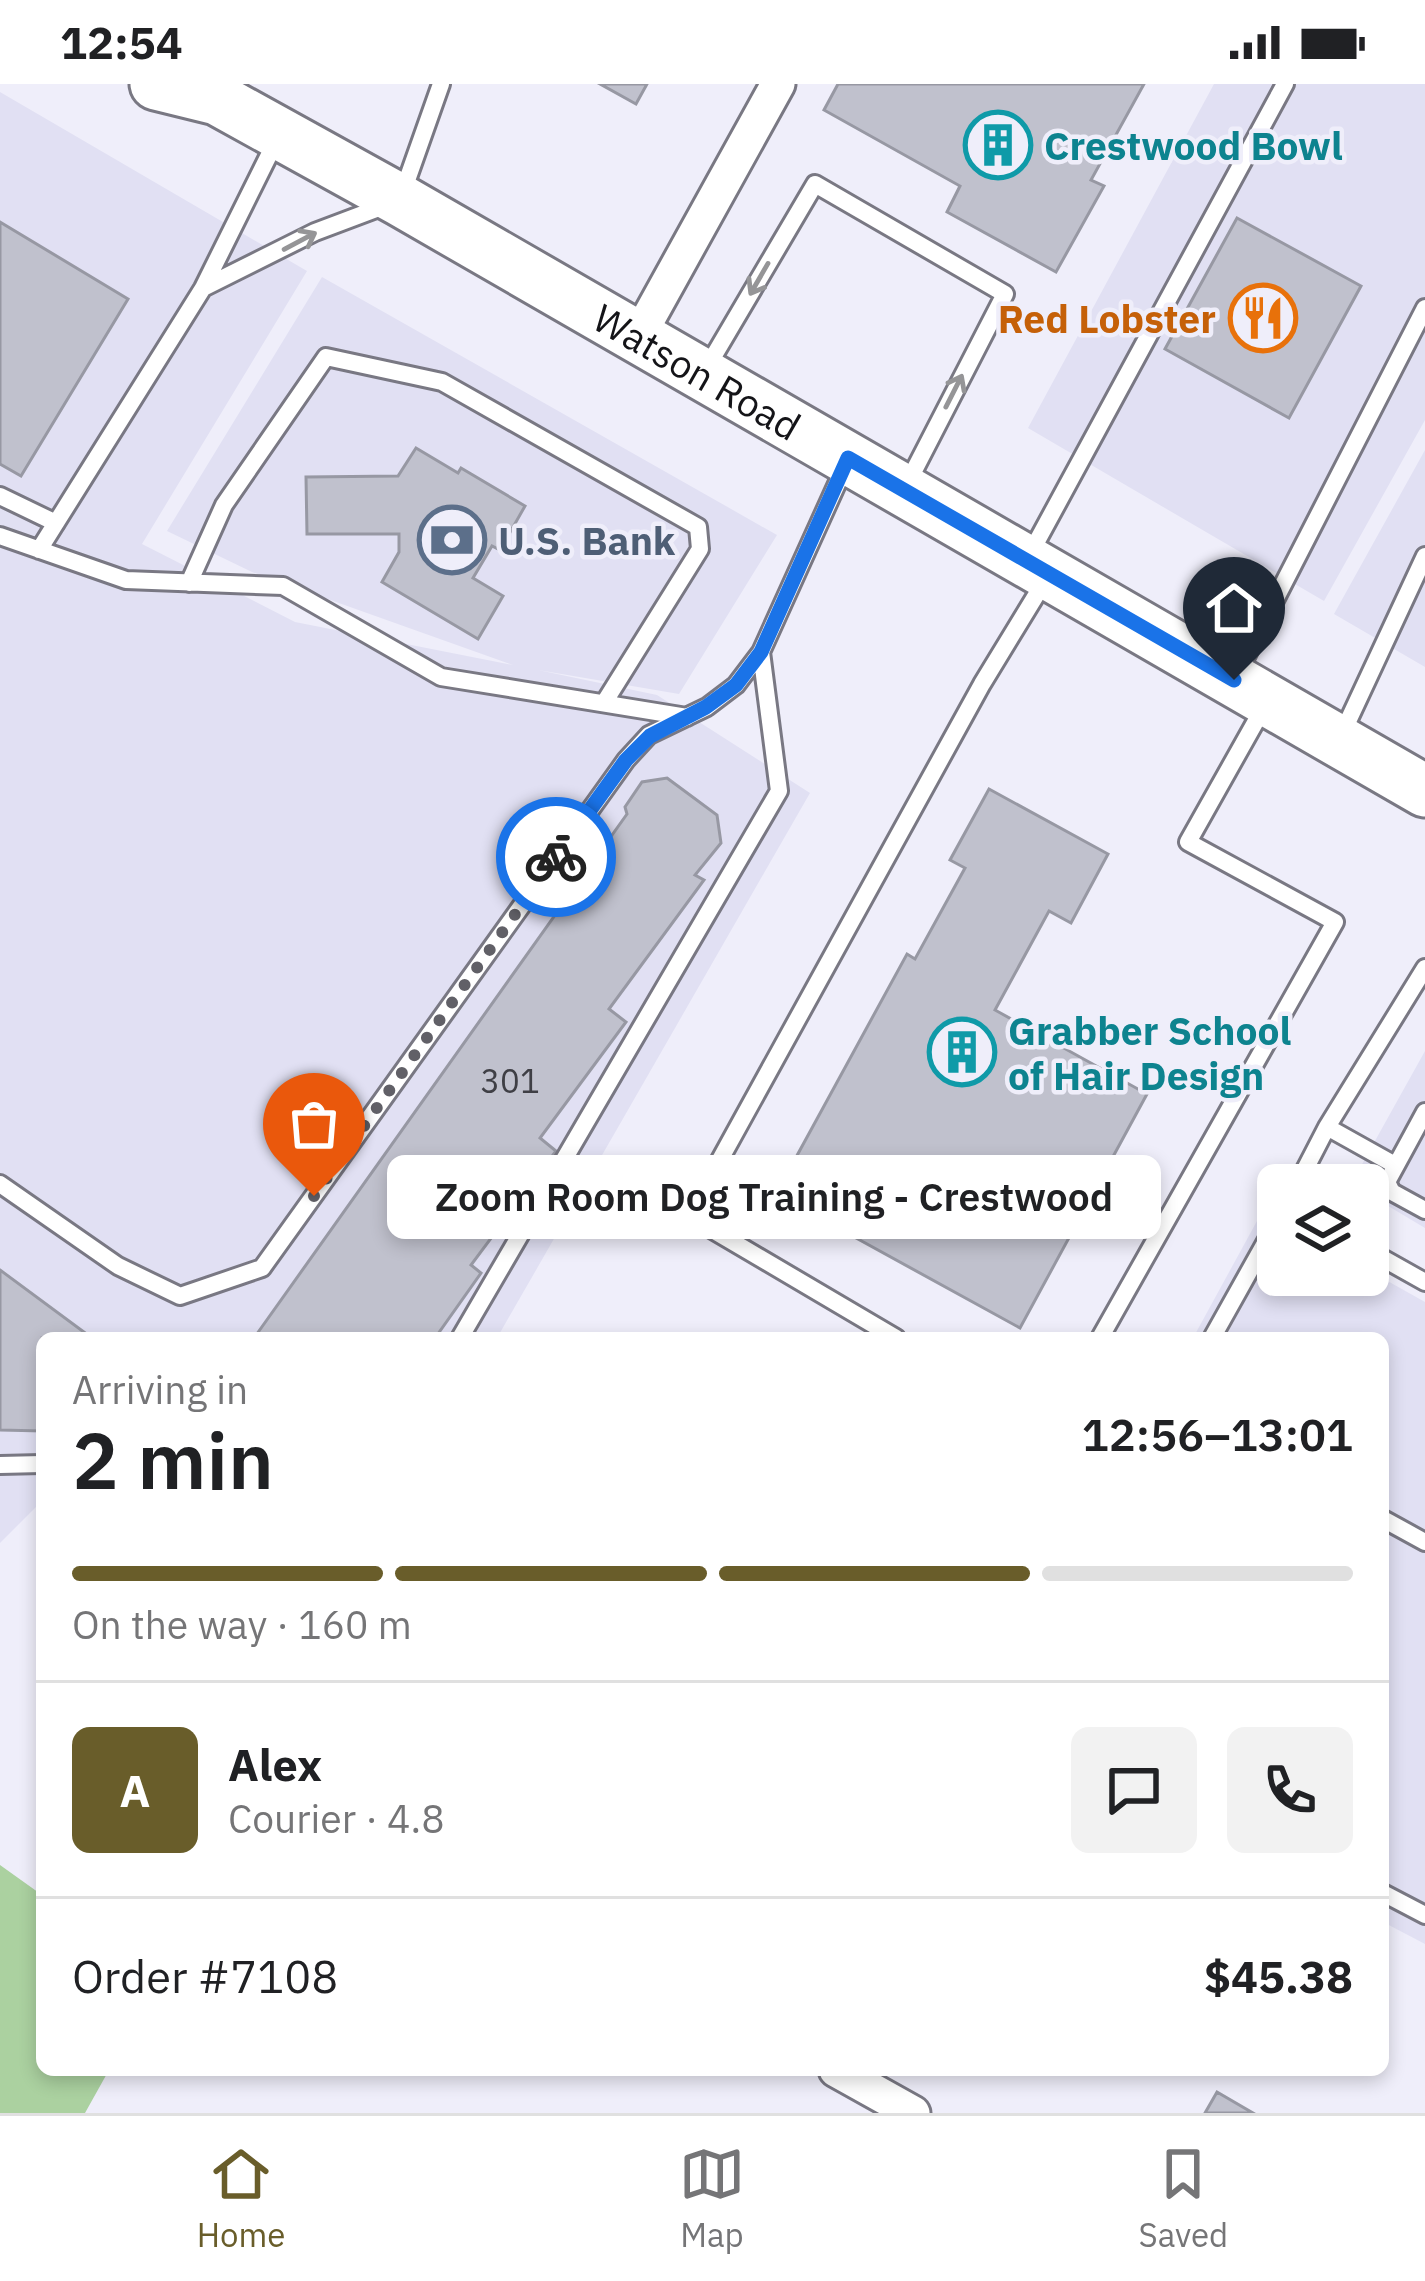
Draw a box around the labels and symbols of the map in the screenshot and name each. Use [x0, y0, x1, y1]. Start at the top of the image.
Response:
building icon: Crestwood Bowl [963, 110, 1033, 180]
place label: Crestwood Bowl [1044, 120, 1343, 171]
one-way arrow [282, 228, 317, 251]
one-way arrow [746, 261, 770, 296]
restaurant icon: Red Lobster [1228, 283, 1298, 353]
street label: Watson Road [585, 292, 810, 451]
place label: Red Lobster [998, 293, 1216, 344]
one-way arrow [944, 374, 967, 410]
bank icon: U.S. Bank [417, 505, 487, 575]
place label: U.S. Bank [498, 515, 676, 566]
pin [1183, 557, 1285, 680]
courier [496, 797, 616, 917]
place label: Grabber School of Hair Design [1008, 1005, 1291, 1101]
building icon: Grabber School of Hair Design [927, 1017, 997, 1087]
house number: 301 [480, 1059, 540, 1102]
pin [263, 1073, 365, 1196]
callout: Zoom Room Dog Training - Crestwood [386, 1154, 1160, 1238]

